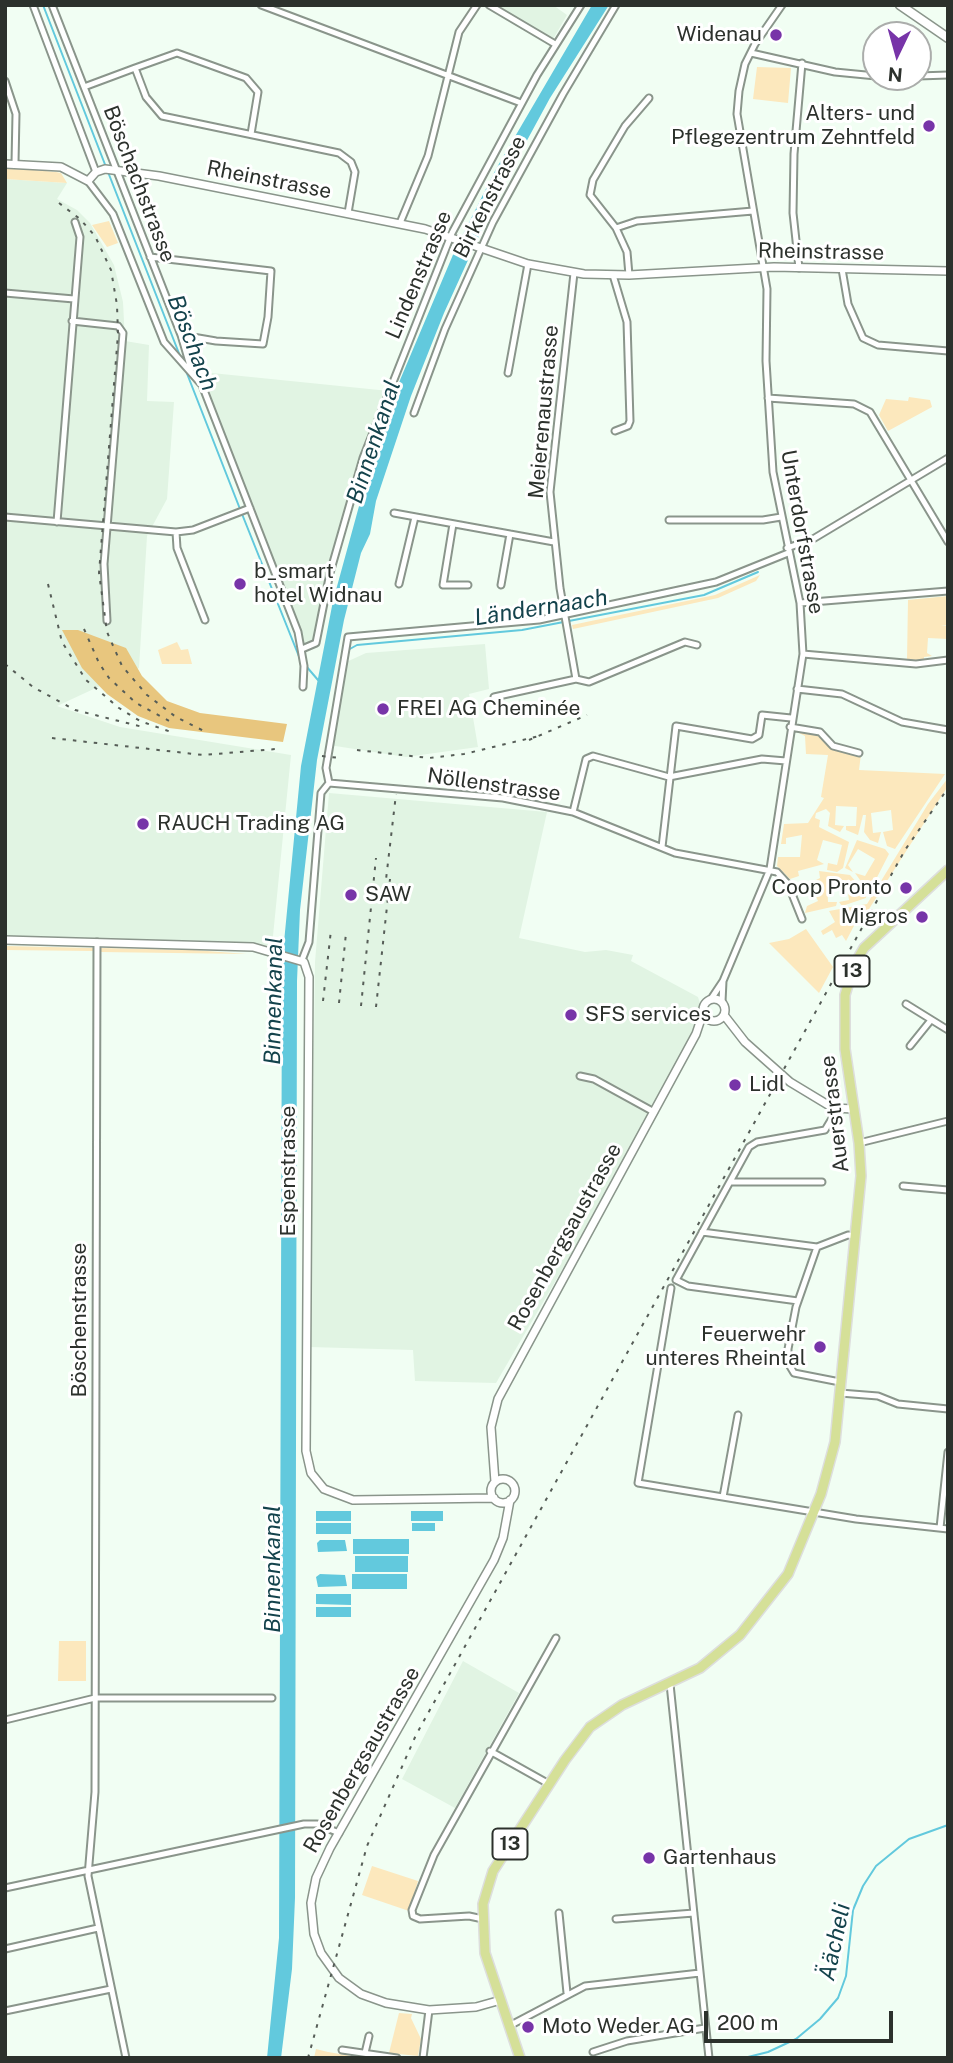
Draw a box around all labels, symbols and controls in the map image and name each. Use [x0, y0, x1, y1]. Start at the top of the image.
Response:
north arrow [862, 21, 932, 91]
place label: Widenau [676, 22, 762, 48]
marker: Widenau [768, 27, 784, 43]
text: N [887, 63, 904, 87]
place label: Alters- und Pflegezentrum Zehntfeld [671, 101, 915, 151]
street label: Böschachstrasse [98, 102, 180, 266]
marker: Alters- und Pflegezentrum Zehntfeld [921, 118, 937, 134]
street label: Birkenstrasse [448, 132, 532, 262]
street label: Rheinstrasse [205, 156, 333, 204]
street label: Lindenstrasse [381, 207, 457, 343]
street label: Rheinstrasse [758, 238, 884, 266]
water label: Böschach [161, 291, 223, 395]
street label: Meierenaustrasse [524, 324, 564, 500]
water label: Binnenkanal [341, 377, 407, 507]
street label: Unterdorfstrasse [775, 448, 829, 616]
place label: b_smart hotel Widnau [254, 559, 383, 609]
marker: b_smart hotel Widnau [232, 576, 248, 592]
water label: Ländernaach [472, 584, 610, 632]
place label: FREI AG Cheminée [397, 696, 580, 722]
marker: FREI AG Cheminée [375, 701, 391, 717]
street label: Nöllenstrasse [426, 763, 562, 807]
place label: RAUCH Trading AG [157, 811, 345, 837]
marker: RAUCH Trading AG [135, 816, 151, 832]
place label: Coop Pronto [772, 875, 892, 901]
marker: Coop Pronto [898, 880, 914, 896]
place label: SAW [365, 882, 411, 908]
marker: SAW [343, 887, 359, 903]
place label: Migros [841, 904, 908, 930]
marker: Migros [914, 909, 930, 925]
water label: Binnenkanal [259, 937, 289, 1065]
road number: 13 [834, 956, 870, 987]
place label: SFS services [585, 1002, 711, 1028]
marker: SFS services [563, 1007, 579, 1023]
street label: Auerstrasse [815, 1054, 855, 1174]
place label: Lidl [749, 1072, 785, 1098]
marker: Lidl [727, 1077, 743, 1093]
street label: Espenstrasse [276, 1106, 302, 1236]
street label: Rosenbergsaustrasse [503, 1139, 627, 1335]
street label: Böschenstrasse [67, 1243, 93, 1397]
place label: Feuerwehr unteres Rheintal [645, 1322, 806, 1372]
marker: Feuerwehr unteres Rheintal [812, 1339, 828, 1355]
water label: Binnenkanal [259, 1505, 287, 1633]
street label: Rosenbergsaustrasse [298, 1662, 426, 1858]
road number: 13 [492, 1828, 528, 1860]
place label: Gartenhaus [663, 1845, 776, 1871]
marker: Gartenhaus [641, 1850, 657, 1866]
water label: Äächeli [813, 1901, 857, 1983]
scale bar [708, 1996, 897, 2040]
text: 200 m [717, 2010, 778, 2035]
place label: Moto Weder AG [542, 2014, 695, 2040]
marker: Moto Weder AG [520, 2019, 536, 2035]

